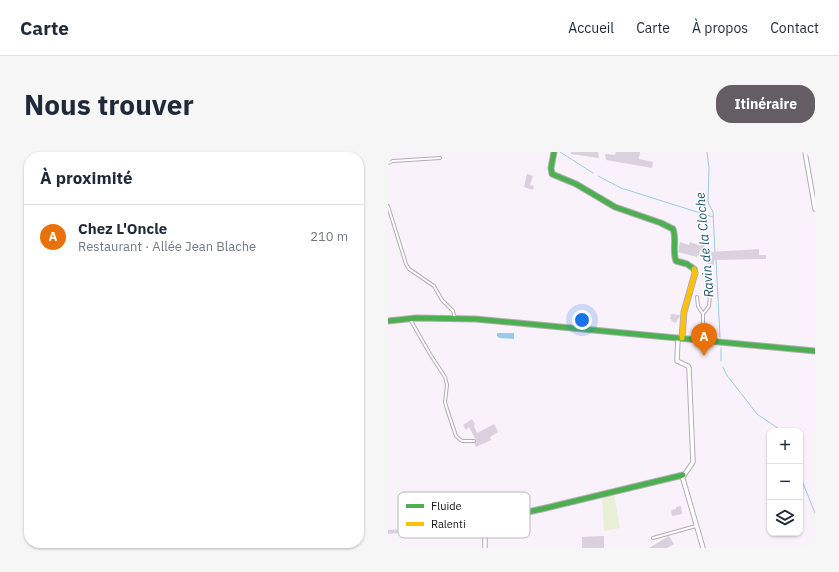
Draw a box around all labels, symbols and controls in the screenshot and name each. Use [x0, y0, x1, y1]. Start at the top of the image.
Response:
text: Carte [20, 16, 69, 40]
text: Accueil [568, 19, 614, 37]
text: Carte [636, 19, 670, 37]
text: À propos [692, 19, 748, 37]
text: Contact [770, 19, 819, 37]
button: Itinéraire [716, 85, 815, 123]
text: Nous trouver [24, 86, 194, 123]
text: À proximité [40, 167, 133, 189]
water label: Ravin de la Cloche [691, 191, 718, 298]
text: Chez L'Oncle [78, 219, 167, 238]
text: A [49, 228, 57, 245]
text: 210 m [310, 228, 348, 245]
text: Restaurant · Allée Jean Blache [78, 238, 256, 255]
your location [572, 310, 592, 330]
pin: A [691, 323, 717, 356]
map controls [767, 428, 803, 536]
button: + [767, 428, 803, 464]
button: − [767, 464, 803, 500]
legend [398, 492, 530, 538]
text: Fluide [431, 499, 462, 513]
button: layers [767, 500, 803, 536]
text: Ralenti [431, 517, 466, 531]

